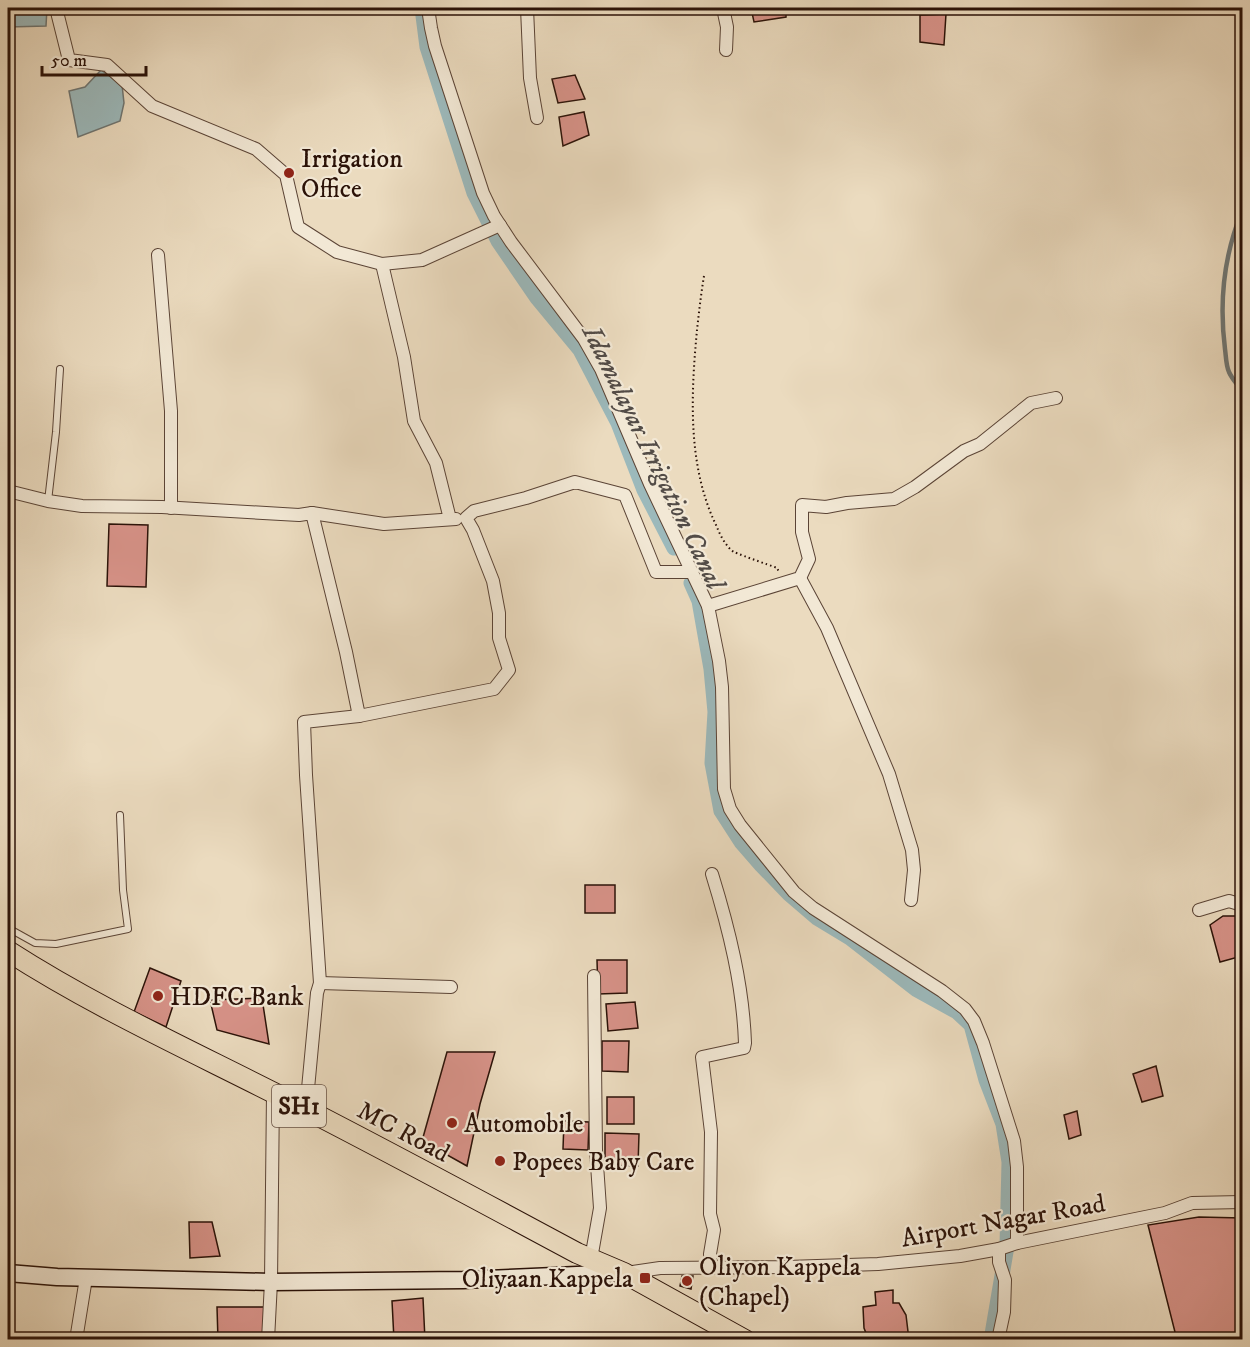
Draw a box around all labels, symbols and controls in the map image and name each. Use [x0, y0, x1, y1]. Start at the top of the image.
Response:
scale bar [42, 39, 146, 77]
text: 50 m [51, 50, 87, 72]
place label: Irrigation Office [301, 143, 403, 206]
marker: Irrigation Office [282, 166, 296, 180]
water label: Idamalayar Irrigation Canal [573, 318, 733, 598]
place label: HDFC Bank [170, 981, 304, 1014]
marker: HDFC Bank [151, 989, 165, 1003]
road number: SH1 [272, 1085, 326, 1127]
street label: MC Road [351, 1094, 455, 1170]
place label: Automobile [464, 1108, 584, 1141]
marker: Automobile [445, 1116, 459, 1130]
place label: Popees Baby Care [512, 1146, 694, 1179]
marker: Popees Baby Care [493, 1154, 507, 1168]
street label: Airport Nagar Road [899, 1187, 1108, 1256]
place label: Oliyon Kappela (Chapel) [699, 1251, 861, 1314]
place label: Oliyaan Kappela [462, 1263, 633, 1296]
marker: Oliyaan Kappela [638, 1271, 652, 1285]
marker: Oliyon Kappela (Chapel) [680, 1274, 694, 1288]

